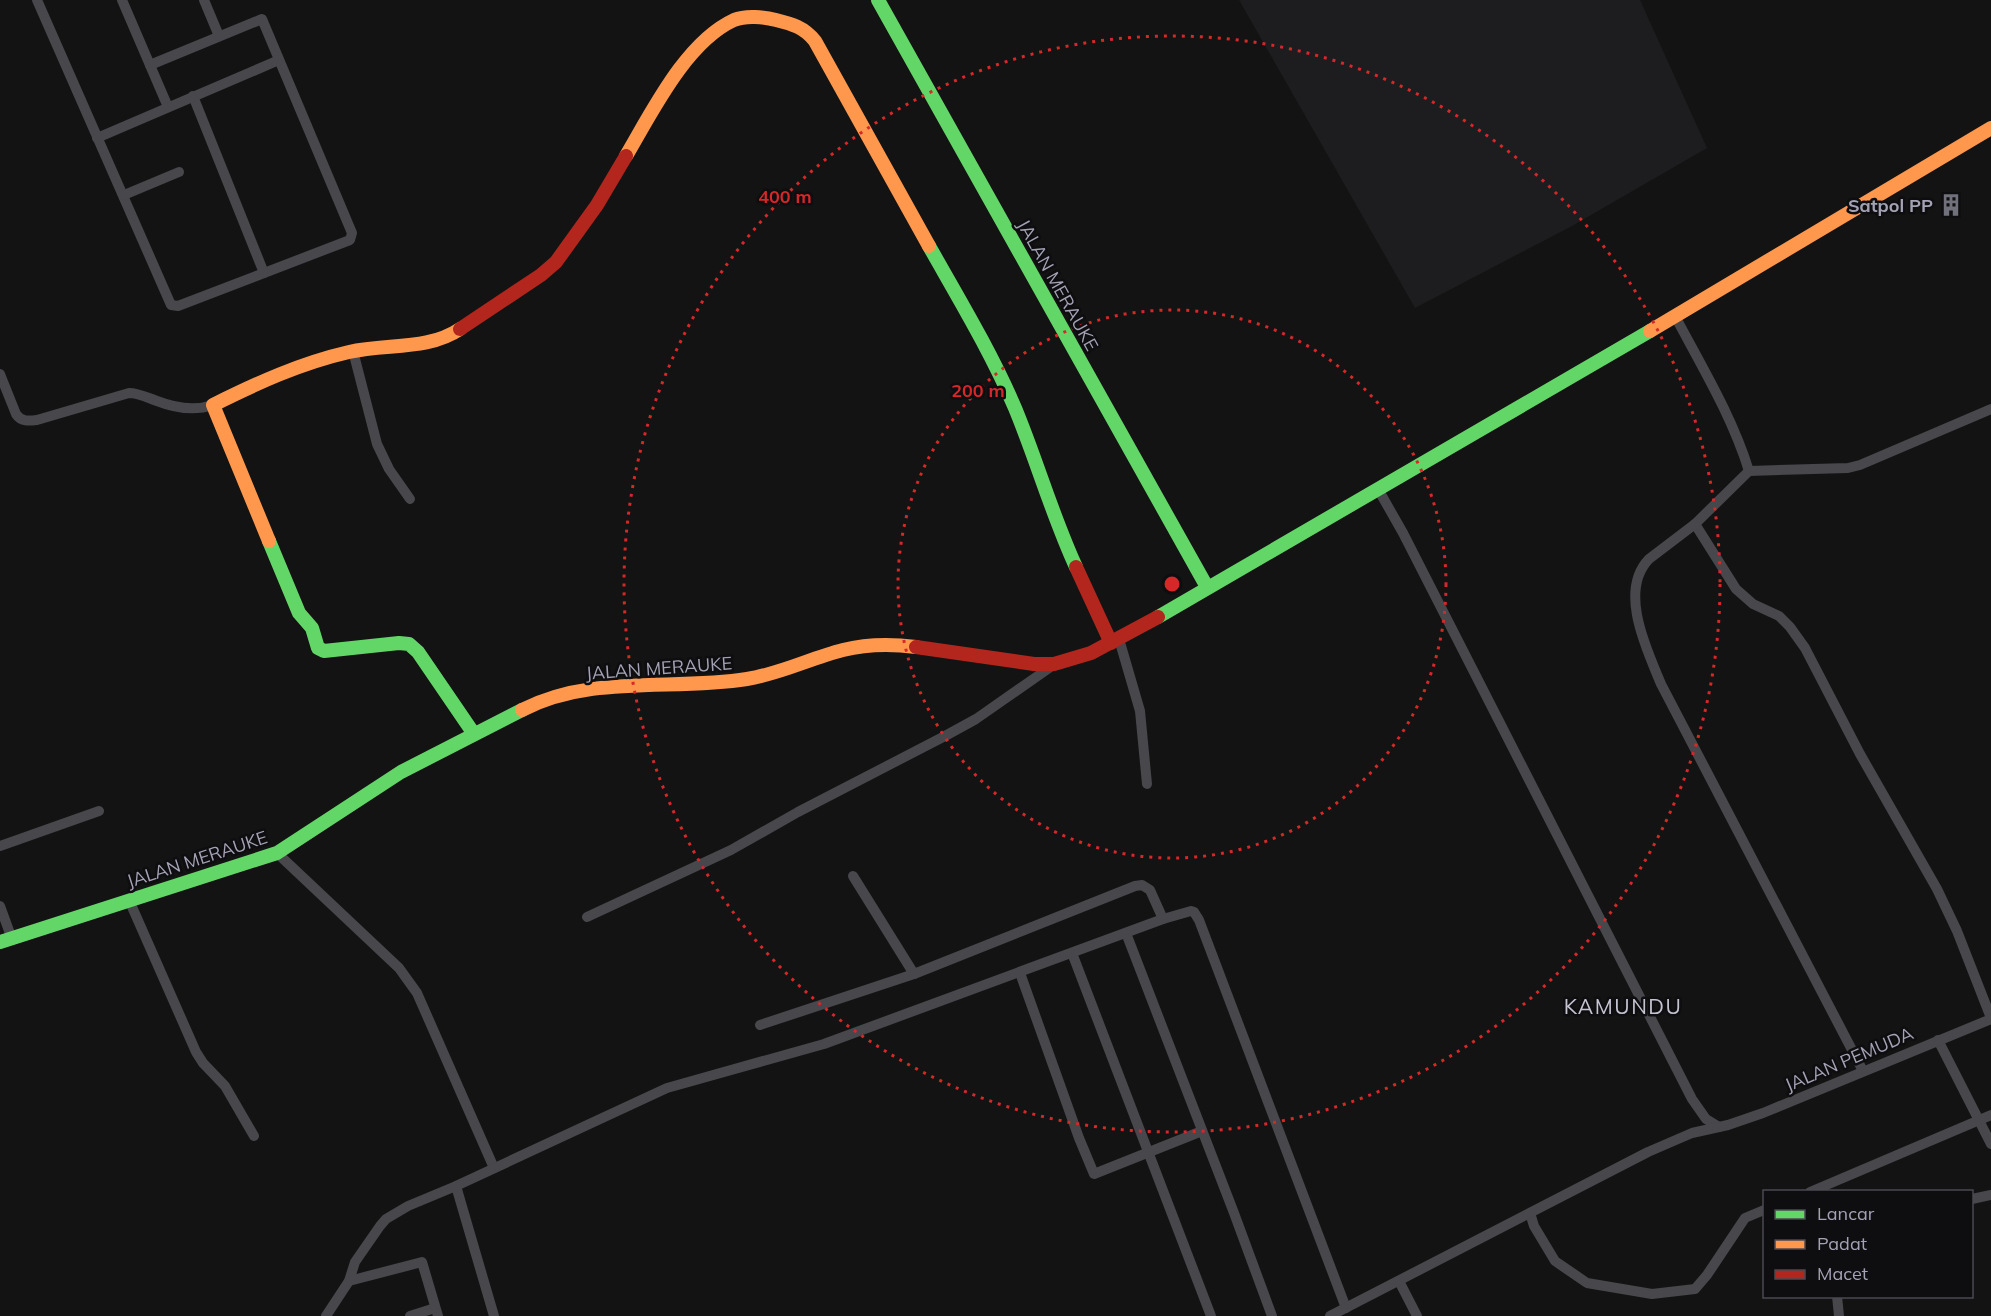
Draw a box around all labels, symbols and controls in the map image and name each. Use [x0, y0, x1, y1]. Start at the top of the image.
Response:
text: 400 m [758, 185, 812, 208]
building icon: Satpol PP [1938, 192, 1964, 218]
place label: Satpol PP [1848, 194, 1933, 217]
street label: JALAN MERAUKE [1012, 215, 1104, 355]
text: 200 m [951, 379, 1005, 402]
centre of rings [1162, 574, 1182, 594]
street label: JALAN MERAUKE [585, 651, 733, 685]
street label: JALAN MERAUKE [124, 825, 270, 893]
district label: KAMUNDU [1564, 993, 1682, 1019]
street label: JALAN PEMUDA [1781, 1022, 1917, 1096]
legend [1763, 1190, 1973, 1298]
text: Lancar [1817, 1202, 1875, 1225]
text: Padat [1817, 1232, 1867, 1255]
text: Macet [1817, 1262, 1868, 1285]

